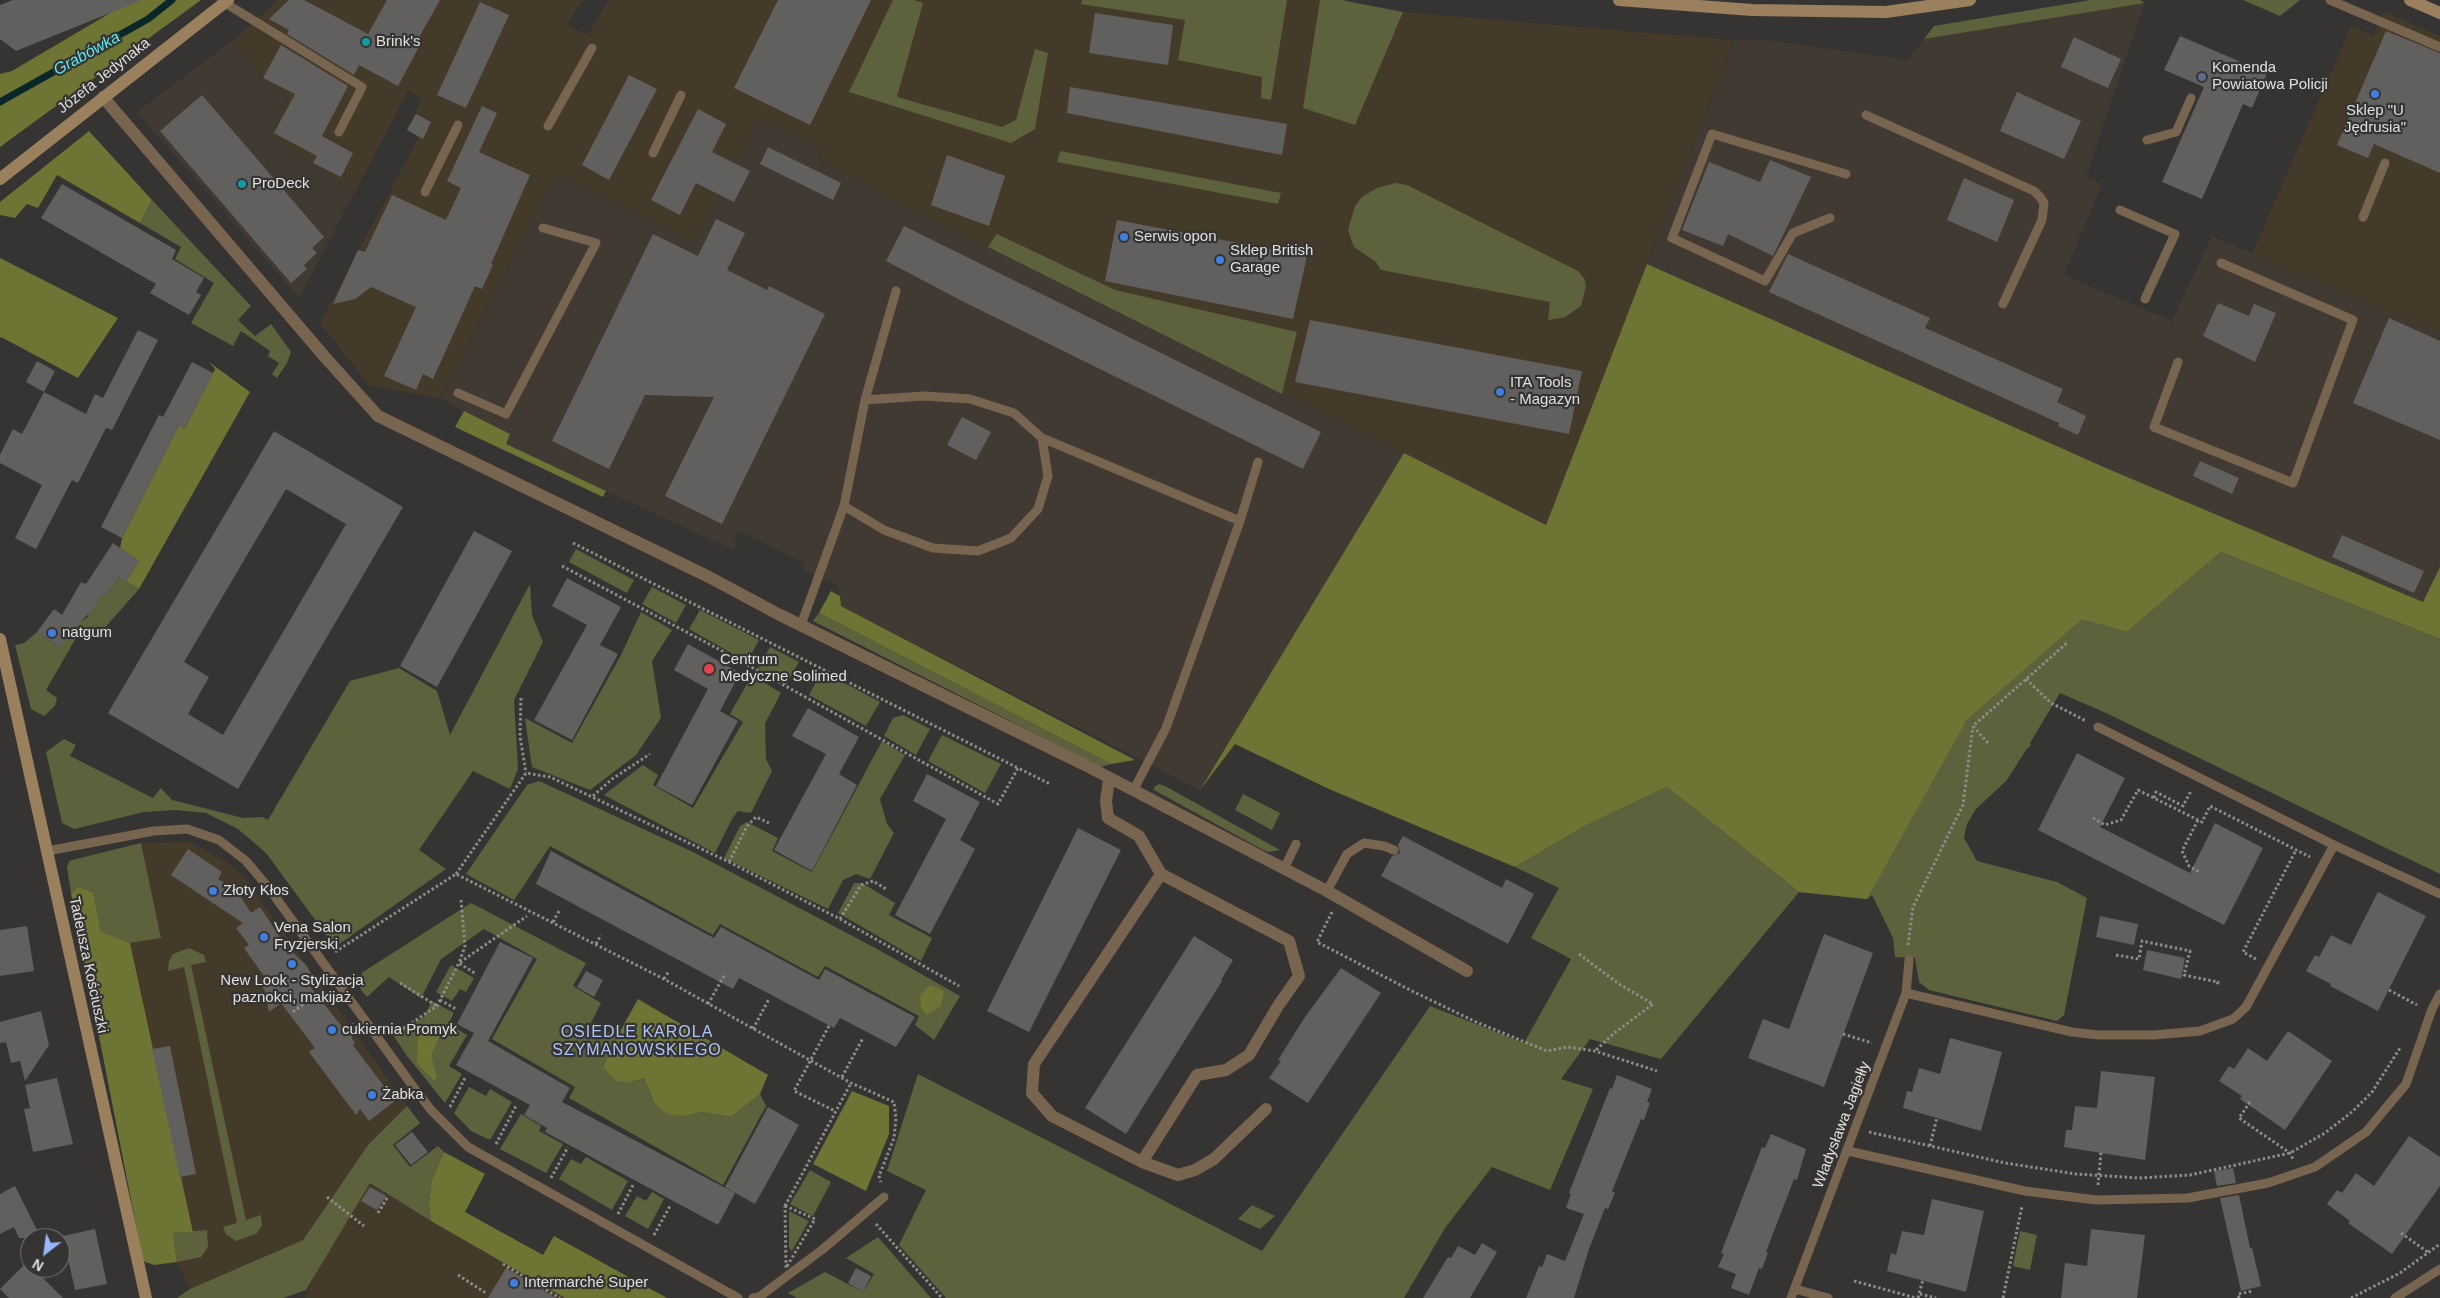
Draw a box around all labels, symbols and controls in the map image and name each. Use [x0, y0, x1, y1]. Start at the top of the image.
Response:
water label: Grabówka [50, 28, 124, 80]
place label: Brink's [376, 33, 421, 51]
street label: Józefa Jedynaka [54, 34, 154, 118]
marker: Brink's [360, 36, 372, 48]
place label: Komenda Powiatowa Policji [2212, 59, 2328, 94]
marker: Komenda Powiatowa Policji [2196, 71, 2208, 83]
marker: Sklep "U Jędrusia" [2369, 88, 2381, 100]
place label: Sklep "U Jędrusia" [2344, 102, 2406, 137]
place label: ProDeck [252, 175, 310, 193]
marker: ProDeck [236, 178, 248, 190]
place label: Serwis opon [1134, 228, 1217, 246]
marker: Serwis opon [1118, 231, 1130, 243]
place label: Sklep British Garage [1230, 242, 1313, 277]
marker: Sklep British Garage [1214, 254, 1226, 266]
place label: ITA Tools - Magazyn [1510, 374, 1580, 409]
marker: ITA Tools - Magazyn [1494, 386, 1506, 398]
place label: natgum [62, 624, 112, 642]
marker: natgum [46, 627, 58, 639]
place label: Centrum Medyczne Solimed [720, 651, 847, 686]
marker: Centrum Medyczne Solimed [702, 662, 716, 676]
place label: Złoty Kłos [223, 882, 289, 900]
marker: Złoty Kłos [207, 885, 219, 897]
street label: Tadeusza Kościuszki [65, 895, 111, 1035]
place label: Vena Salon Fryzjerski [274, 919, 351, 954]
marker: Vena Salon Fryzjerski [258, 931, 270, 943]
marker: New Look - Stylizacja paznokci, makijaż [286, 958, 298, 970]
place label: New Look - Stylizacja paznokci, makijaż [220, 972, 364, 1007]
place label: cukiernia Promyk [342, 1021, 457, 1039]
district label: OSIEDLE KAROLA SZYMANOWSKIEGO [550, 1023, 724, 1061]
marker: cukiernia Promyk [326, 1024, 338, 1036]
street label: Władysława Jagiełły [1810, 1059, 1874, 1191]
place label: Żabka [382, 1086, 424, 1104]
marker: Żabka [366, 1089, 378, 1101]
north arrow [20, 1228, 70, 1278]
text: N [30, 1256, 46, 1275]
place label: Intermarché Super [524, 1274, 648, 1292]
marker: Intermarché Super [508, 1277, 520, 1289]

